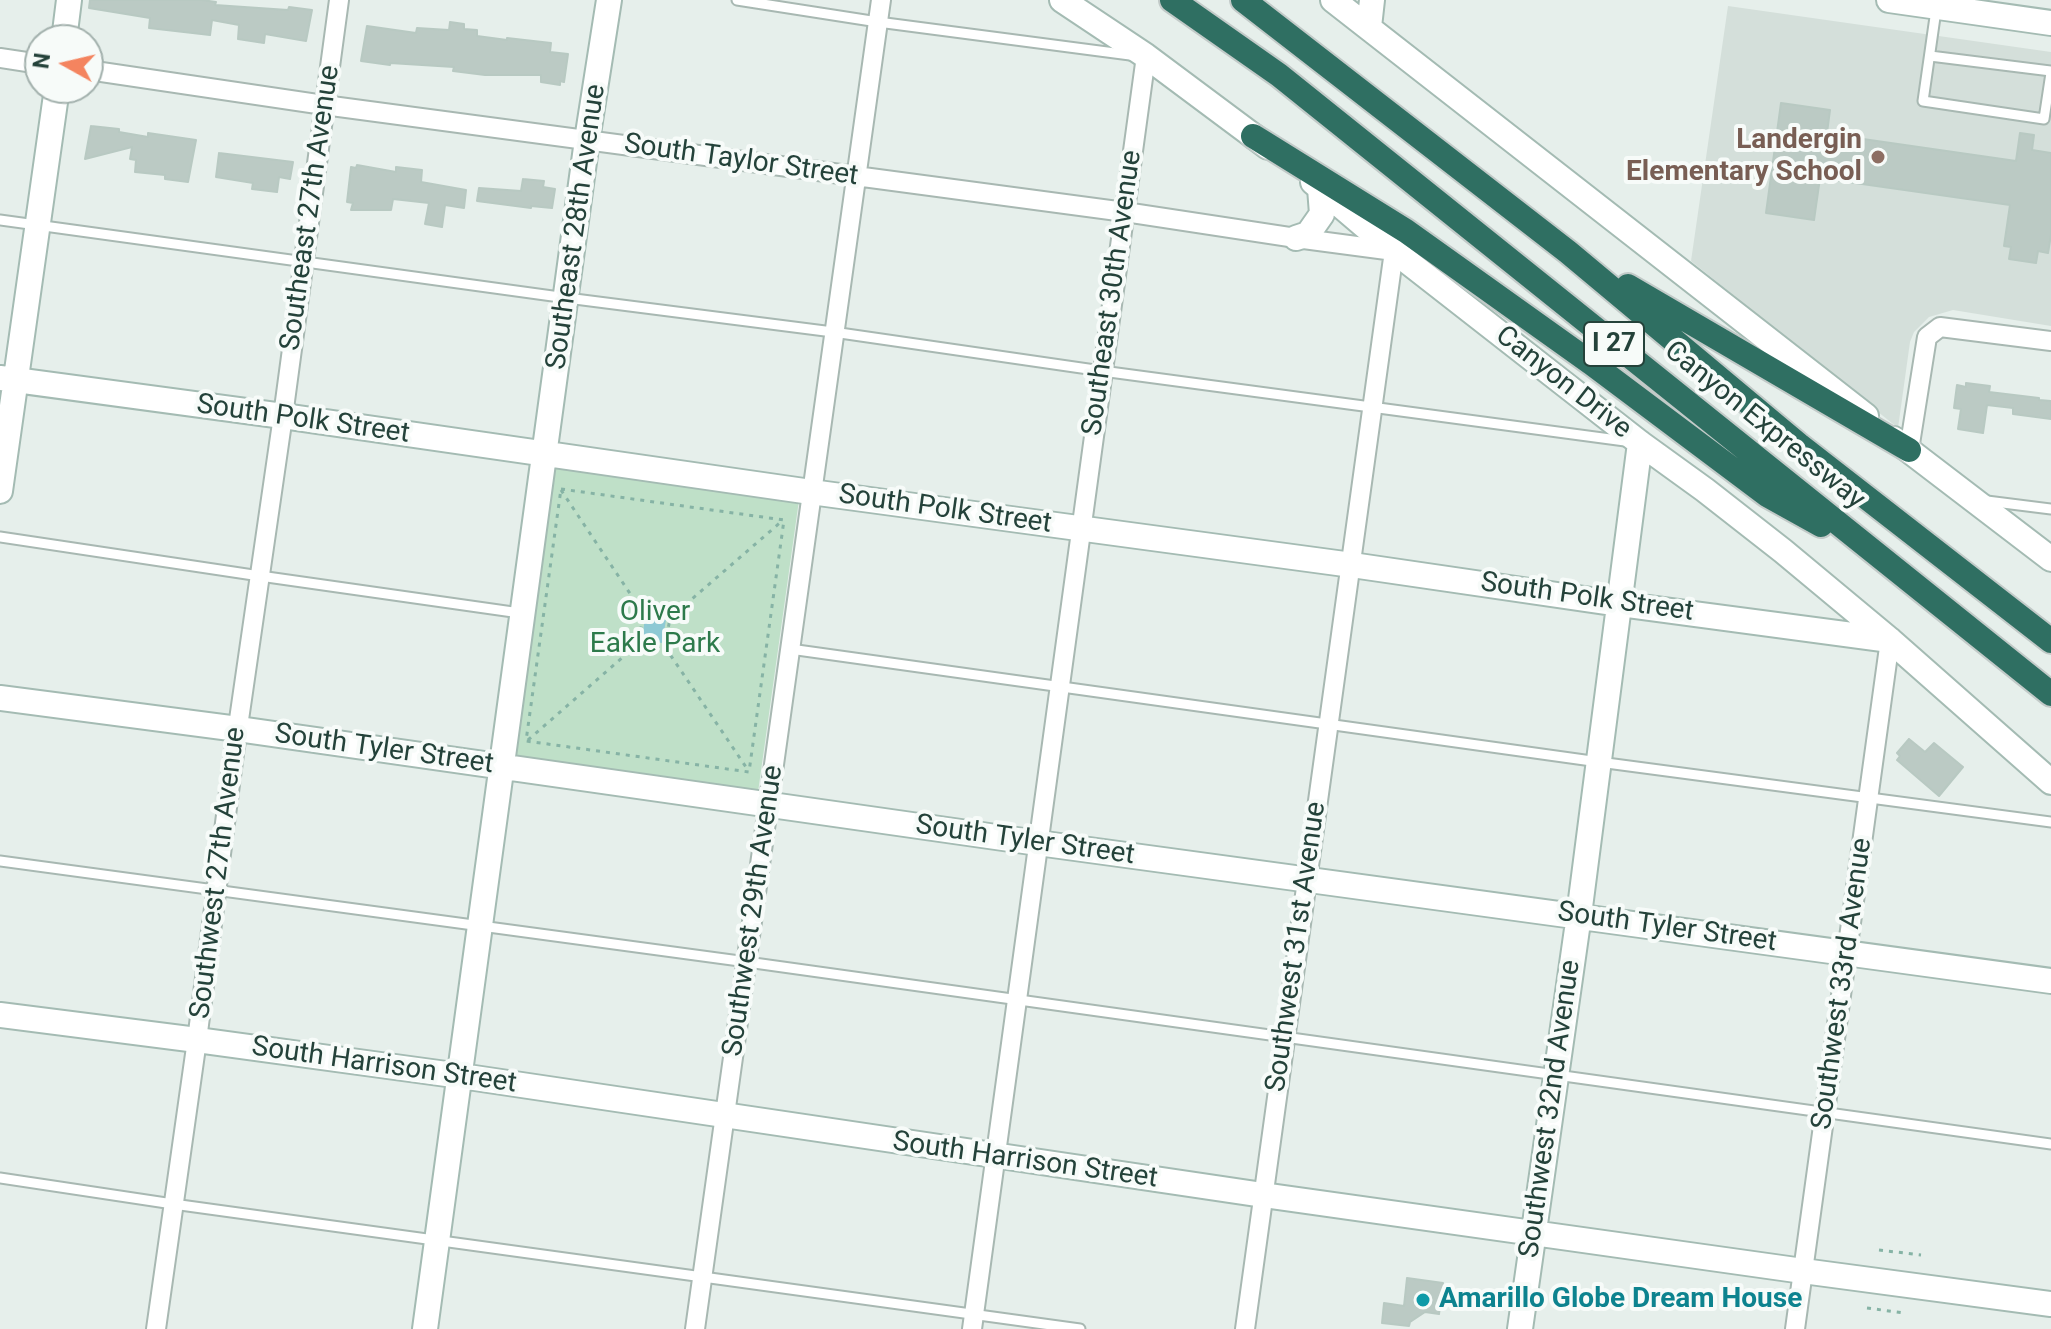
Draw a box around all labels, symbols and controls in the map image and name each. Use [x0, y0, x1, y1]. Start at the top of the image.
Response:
north arrow [24, 24, 104, 104]
text: N [28, 51, 55, 70]
street label: Southeast 27th Avenue [274, 63, 348, 353]
street label: Southeast 28th Avenue [540, 82, 614, 372]
place label: Landergin Elementary School [1626, 124, 1862, 190]
street label: South Taylor Street [622, 128, 860, 194]
street label: Southeast 30th Avenue [1076, 148, 1150, 438]
marker: Landergin Elementary School [1869, 148, 1887, 166]
street label: Canyon Drive [1488, 320, 1638, 446]
road number: I 27 [1584, 322, 1644, 366]
street label: Canyon Expressway [1657, 335, 1871, 517]
street label: South Polk Street [194, 388, 412, 452]
street label: South Polk Street [836, 478, 1054, 542]
street label: South Polk Street [1478, 566, 1696, 630]
park label: Oliver Eakle Park [590, 596, 720, 662]
street label: South Tyler Street [272, 718, 496, 782]
street label: Southwest 27th Avenue [184, 725, 254, 1021]
street label: Southwest 29th Avenue [717, 763, 791, 1059]
street label: Southwest 31st Avenue [1260, 800, 1334, 1094]
street label: South Tyler Street [913, 809, 1137, 873]
street label: Southwest 33rd Avenue [1806, 836, 1880, 1132]
street label: South Tyler Street [1555, 896, 1779, 960]
street label: Southwest 32nd Avenue [1513, 958, 1589, 1260]
street label: South Harrison Street [249, 1031, 519, 1101]
street label: South Harrison Street [890, 1126, 1160, 1196]
place label: Amarillo Globe Dream House [1439, 1283, 1802, 1317]
marker: Amarillo Globe Dream House [1414, 1291, 1432, 1309]

